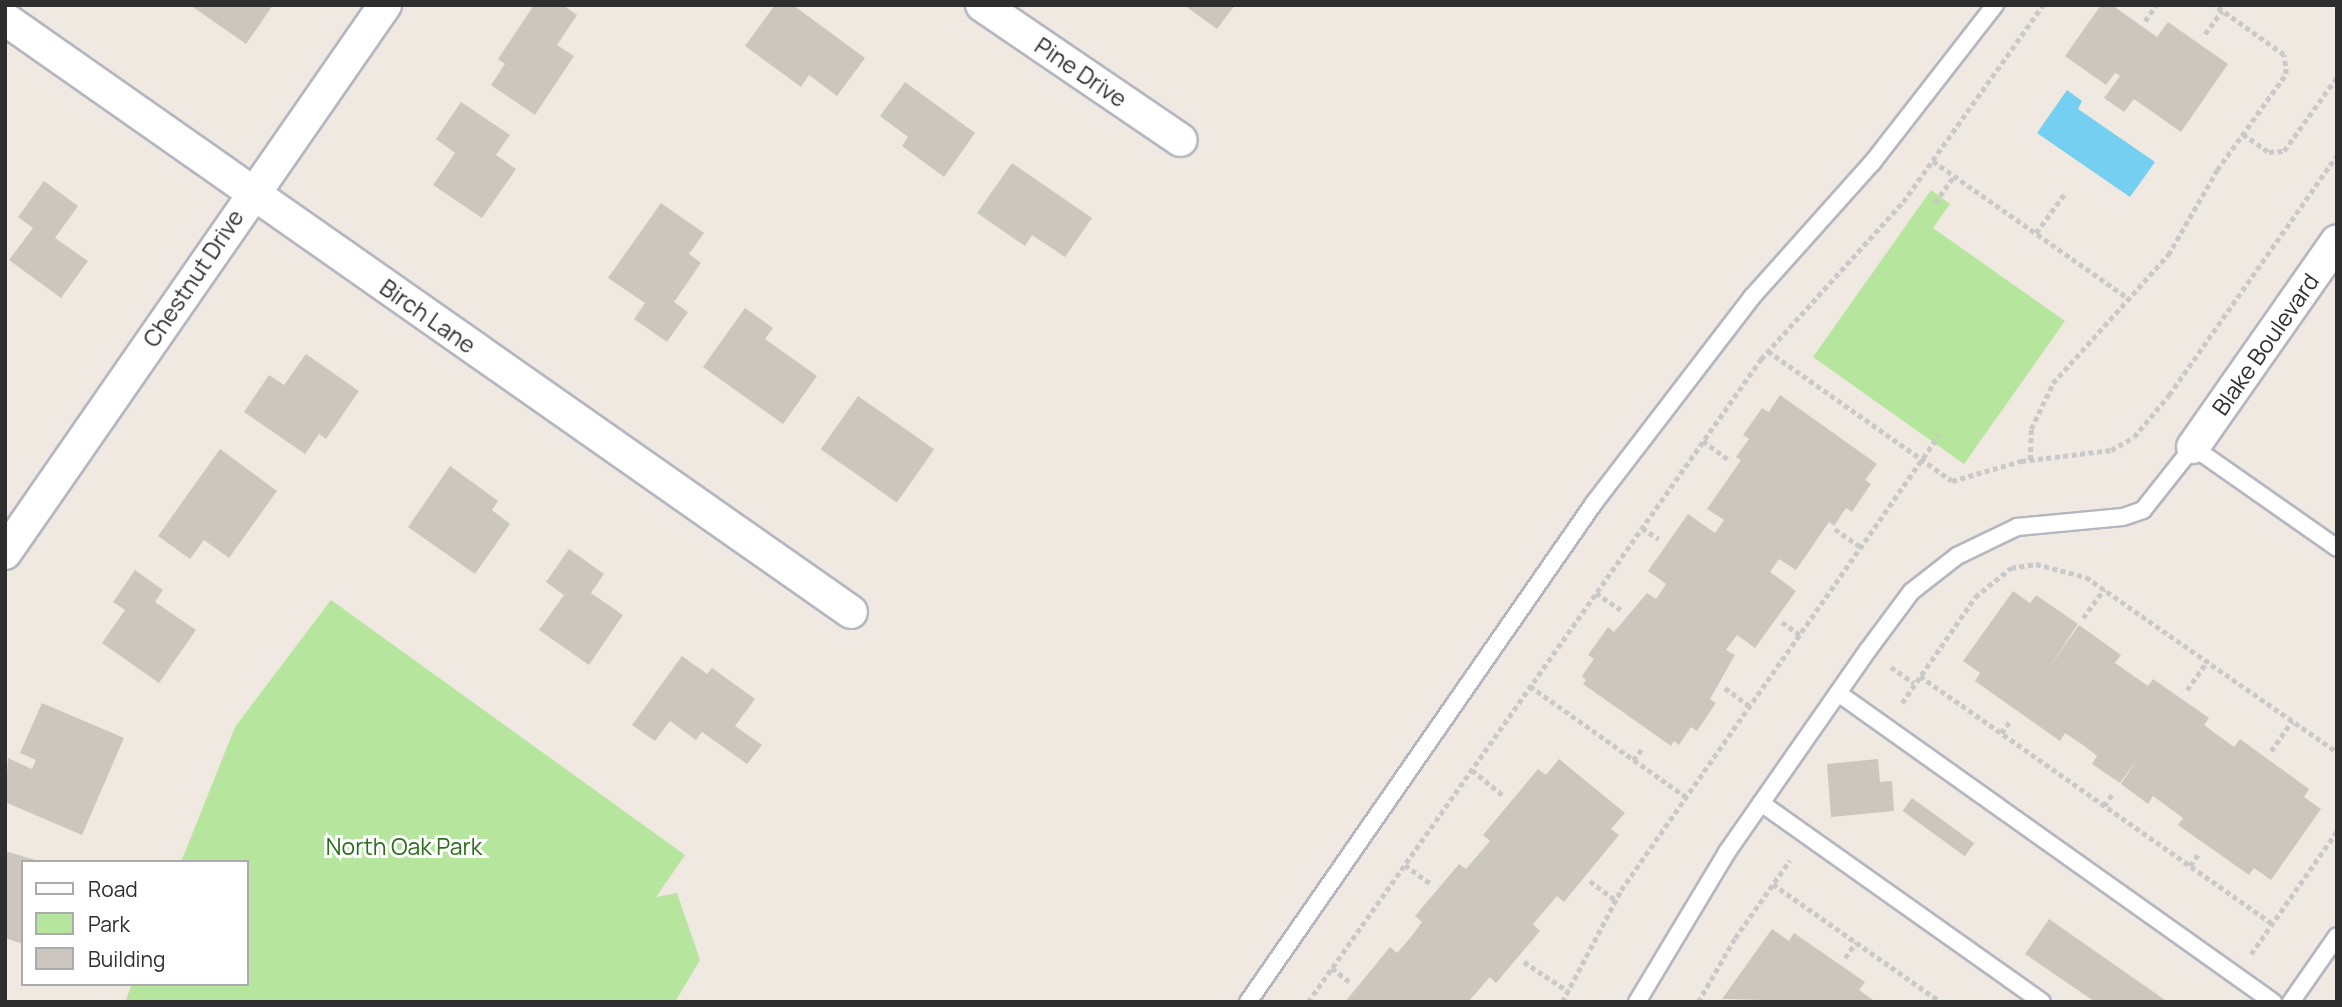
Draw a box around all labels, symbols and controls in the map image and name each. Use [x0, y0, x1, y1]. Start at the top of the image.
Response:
street label: Pine Drive [1030, 31, 1132, 113]
street label: Chestnut Drive [137, 204, 249, 352]
street label: Blake Boulevard [2206, 268, 2324, 420]
street label: Birch Lane [375, 273, 481, 359]
park label: North Oak Park [326, 832, 482, 860]
legend [21, 860, 248, 986]
text: Road [88, 875, 138, 903]
text: Park [88, 910, 130, 938]
text: Building [88, 945, 165, 973]

